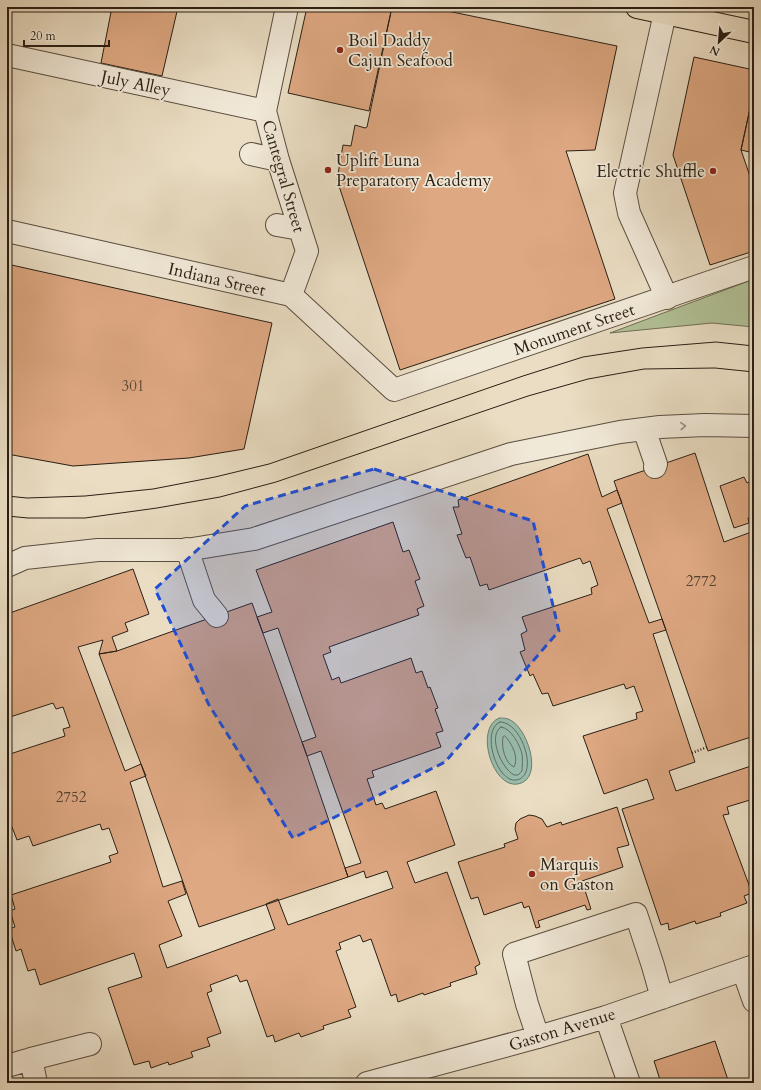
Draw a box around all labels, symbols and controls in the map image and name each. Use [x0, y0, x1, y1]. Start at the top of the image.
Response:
scale bar [24, 22, 109, 48]
north arrow [699, 22, 739, 62]
text: 20 m [30, 28, 57, 44]
place label: Boil Daddy Cajun Seafood [348, 29, 453, 72]
text: N [707, 42, 722, 59]
marker: Boil Daddy Cajun Seafood [335, 45, 345, 55]
street label: July Alley [96, 64, 173, 102]
street label: Cantegral Street [256, 117, 311, 236]
place label: Uplift Luna Preparatory Academy [336, 149, 492, 192]
place label: Electric Shuffle [596, 160, 705, 183]
marker: Uplift Luna Preparatory Academy [323, 165, 333, 175]
marker: Electric Shuffle [708, 166, 718, 176]
street label: Indiana Street [166, 257, 268, 302]
street label: Monument Street [510, 298, 638, 361]
house number: 301 [121, 376, 145, 396]
one-way arrow [680, 422, 686, 431]
house number: 2772 [686, 571, 717, 591]
house number: 2752 [56, 787, 87, 807]
place label: Marquis on Gaston [540, 853, 614, 896]
marker: Marquis on Gaston [527, 869, 537, 879]
street label: Gaston Avenue [506, 1002, 618, 1057]

